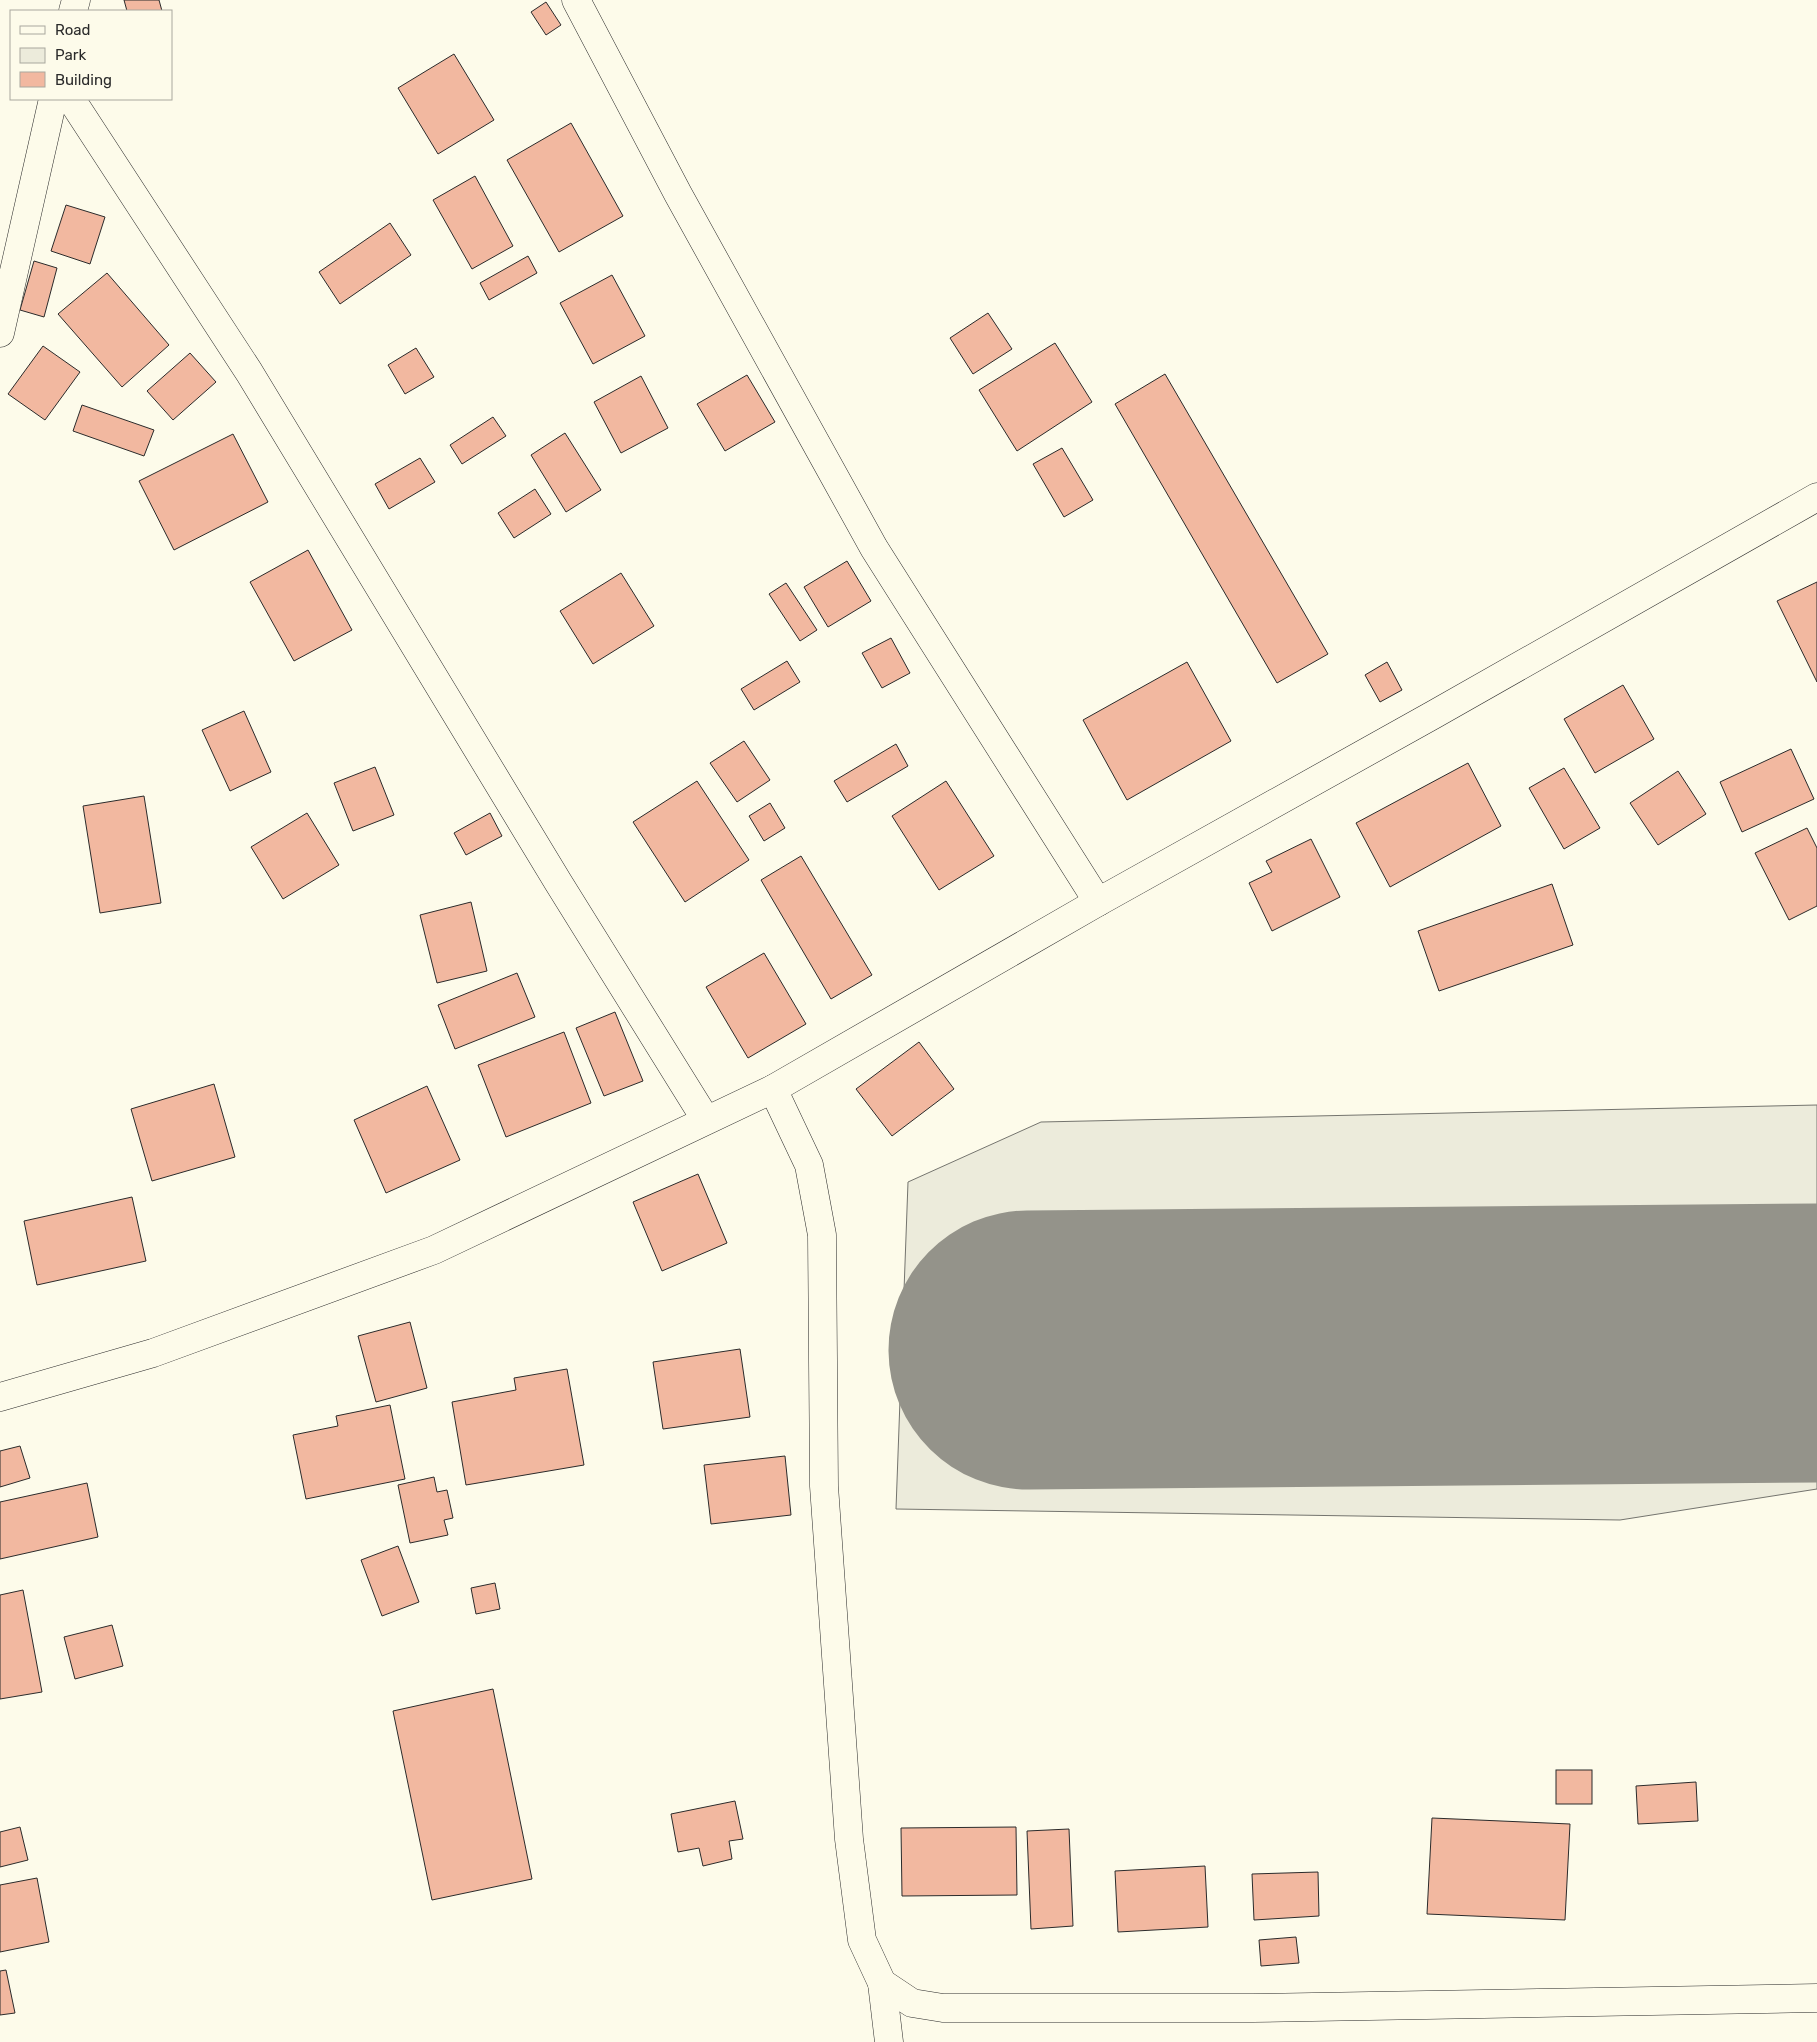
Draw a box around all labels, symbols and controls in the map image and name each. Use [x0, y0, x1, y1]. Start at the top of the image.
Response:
legend [10, 10, 172, 100]
text: Road [55, 21, 91, 39]
text: Park [55, 46, 86, 64]
text: Building [55, 71, 112, 89]

